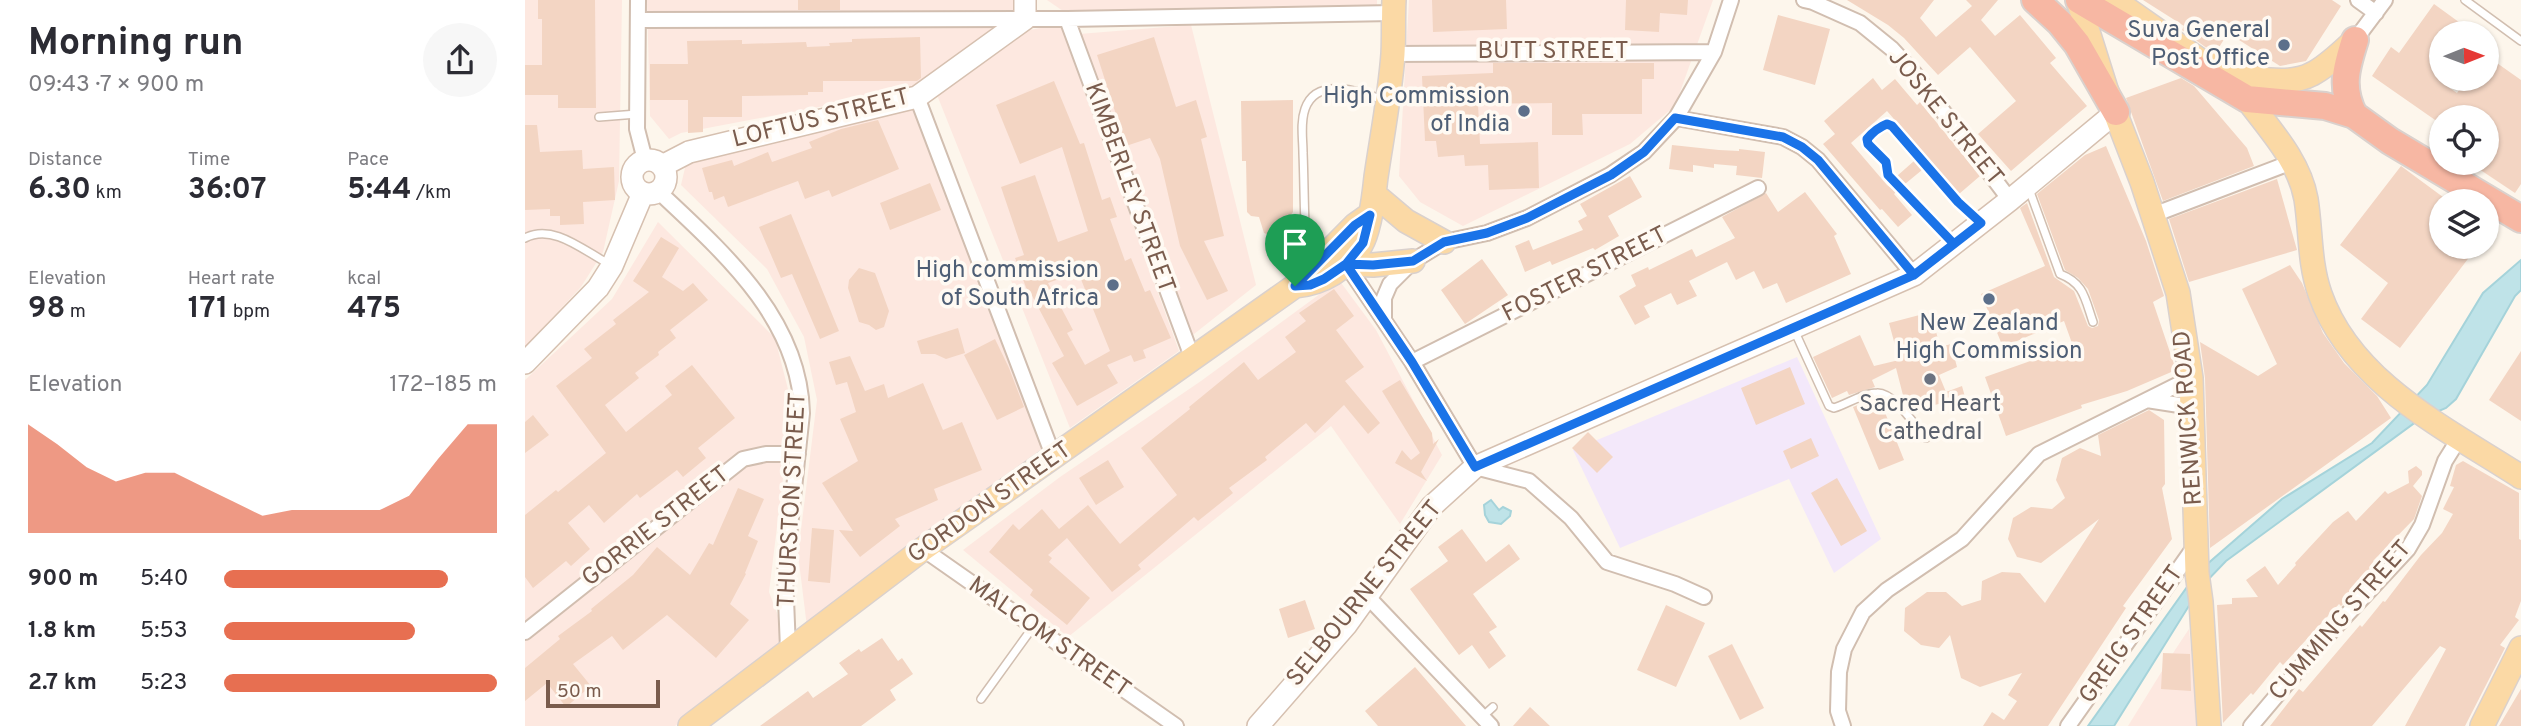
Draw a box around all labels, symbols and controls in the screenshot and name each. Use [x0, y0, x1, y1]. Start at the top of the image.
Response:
place label: Suva General Post Office [2127, 16, 2270, 74]
text: Morning run [28, 20, 244, 69]
north arrow [2429, 21, 2499, 91]
map controls [2429, 21, 2499, 259]
button: share [423, 23, 497, 97]
street label: BUTT STREET [1477, 37, 1629, 67]
marker: Suva General Post Office [2276, 37, 2292, 53]
street label: JOSKE STREET [1881, 44, 2009, 192]
text: 09:43 · 7 × 900 m [28, 71, 204, 100]
street label: KIMBERLEY STREET [1077, 79, 1181, 297]
street label: LOFTUS STREET [729, 82, 913, 156]
place label: High Commission of India [1323, 82, 1510, 140]
marker: High Commission of India [1516, 103, 1532, 119]
button: locate [2429, 105, 2499, 175]
text: Distance [28, 148, 103, 172]
text: Time [188, 148, 230, 172]
text: Pace [347, 148, 389, 172]
text: 6.30 [28, 172, 91, 209]
text: 36:07 [188, 172, 267, 209]
text: 5:44 [347, 172, 412, 209]
text: km [91, 181, 122, 205]
text: /km [412, 181, 451, 205]
button: layers [2429, 189, 2499, 259]
pin [1265, 214, 1325, 286]
street label: FOSTER STREET [1498, 221, 1672, 329]
icon: arrive [1276, 225, 1314, 263]
place label: High commission of South Africa [916, 256, 1099, 314]
text: Elevation [28, 267, 106, 291]
text: Heart rate [188, 267, 275, 291]
text: kcal [347, 267, 381, 291]
marker: High commission of South Africa [1105, 277, 1121, 293]
text: 98 [28, 291, 65, 328]
text: 171 [188, 291, 228, 328]
text: 475 [347, 291, 401, 328]
marker: New Zealand High Commission [1981, 291, 1997, 307]
text: m [65, 300, 86, 324]
text: bpm [228, 300, 270, 324]
place label: New Zealand High Commission [1896, 309, 2082, 367]
street label: RENWICK ROAD [2168, 330, 2210, 506]
text: Elevation [28, 371, 123, 400]
text: 172–185 m [389, 371, 497, 400]
marker: Sacred Heart Cathedral [1922, 371, 1938, 387]
place label: Sacred Heart Cathedral [1859, 390, 2001, 448]
street label: THURSTON STREET [772, 391, 814, 609]
street label: GORDON STREET [902, 435, 1078, 571]
street label: GORRIE STREET [576, 460, 736, 594]
street label: SELBOURNE STREET [1281, 495, 1449, 693]
street label: CUMMING STREET [2263, 535, 2419, 707]
street label: GREIG STREET [2073, 560, 2191, 710]
text: 900 m [28, 565, 98, 594]
text: 5:40 [140, 565, 189, 594]
street label: MALCOM STREET [962, 571, 1136, 705]
text: 1.8 km [28, 617, 96, 646]
text: 5:53 [140, 617, 188, 646]
text: 2.7 km [28, 669, 97, 698]
text: 5:23 [140, 669, 187, 698]
scale bar [546, 677, 660, 709]
text: 50 m [557, 680, 602, 704]

